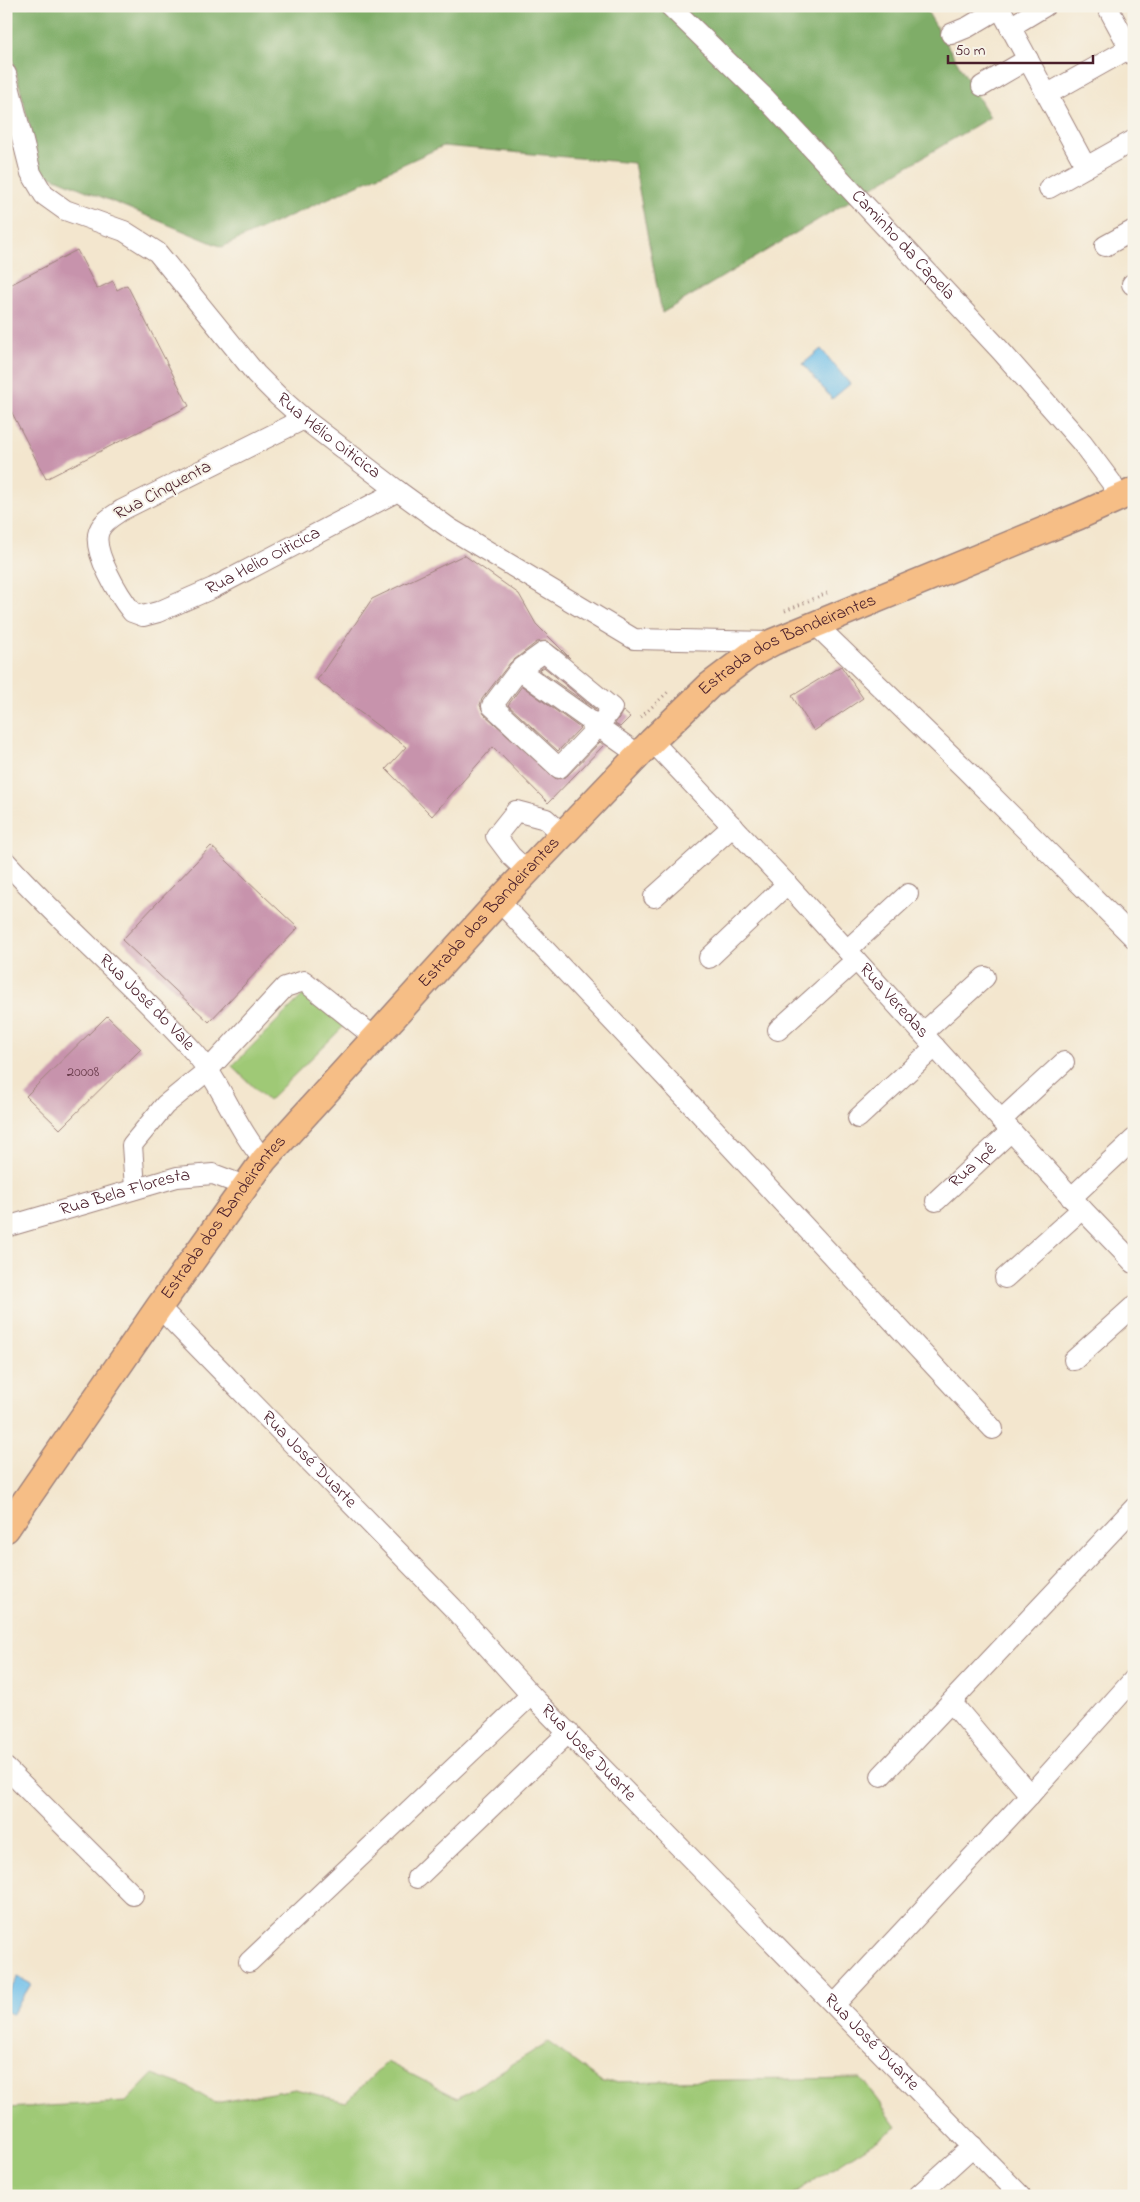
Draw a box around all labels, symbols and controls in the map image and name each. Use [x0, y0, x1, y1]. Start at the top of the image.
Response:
scale bar [948, 32, 1092, 64]
text: 50 m [955, 40, 986, 62]
street label: Caminho da Capela [844, 184, 961, 307]
street label: Rua Hélio Oiticica [270, 387, 386, 486]
street label: Rua Cinquenta [110, 454, 216, 528]
street label: Rua Helio Oiticica [202, 521, 325, 603]
street label: Estrada dos Bandeirantes [693, 588, 881, 702]
street label: Estrada dos Bandeirantes [413, 831, 567, 994]
street label: Rua José do Vale [92, 949, 201, 1058]
street label: Rua Veredas [852, 958, 935, 1045]
house number: 20008 [67, 1061, 100, 1083]
street label: Estrada dos Bandeirantes [155, 1130, 293, 1306]
street label: Rua Ipê [944, 1137, 1004, 1195]
street label: Rua Bela Floresta [57, 1163, 191, 1224]
street label: Rua José Duarte [255, 1405, 363, 1515]
street label: Rua José Duarte [534, 1699, 642, 1808]
street label: Rua José Duarte [817, 1988, 926, 2098]

